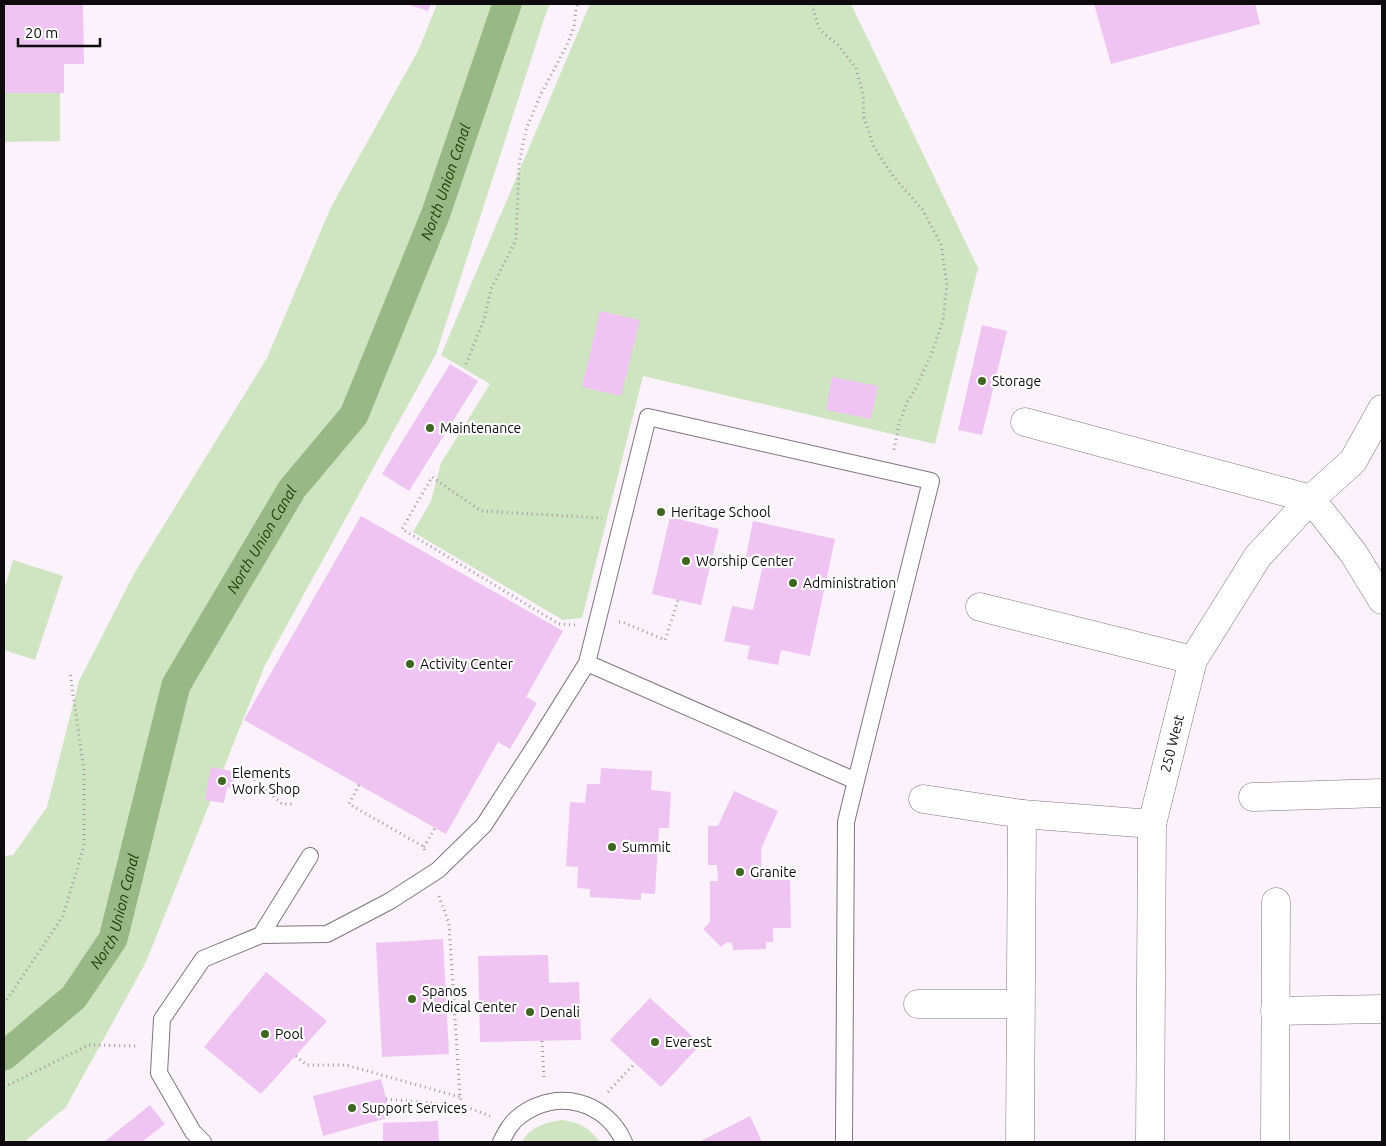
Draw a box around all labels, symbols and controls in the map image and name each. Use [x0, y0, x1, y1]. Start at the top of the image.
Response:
scale bar [18, 15, 100, 47]
text: 20 m [25, 24, 58, 41]
water label: North Union Canal [417, 121, 474, 242]
place label: Storage [992, 373, 1041, 389]
marker: Storage [976, 375, 988, 387]
place label: Maintenance [440, 420, 521, 436]
marker: Maintenance [424, 422, 436, 434]
water label: North Union Canal [223, 482, 300, 596]
place label: Heritage School [671, 504, 771, 520]
marker: Heritage School [655, 506, 667, 518]
place label: Worship Center [696, 553, 795, 569]
marker: Worship Center [680, 555, 692, 567]
place label: Administration [803, 575, 896, 591]
marker: Administration [787, 577, 799, 589]
place label: Activity Center [420, 656, 514, 672]
marker: Activity Center [404, 658, 416, 670]
street label: 250 West [1157, 712, 1187, 774]
place label: Elements Work Shop [232, 765, 300, 797]
marker: Elements Work Shop [216, 775, 228, 787]
place label: Summit [622, 839, 671, 855]
marker: Summit [606, 841, 618, 853]
water label: North Union Canal [86, 851, 142, 972]
place label: Granite [750, 864, 796, 880]
marker: Granite [734, 866, 746, 878]
place label: Spanos Medical Center [422, 983, 518, 1015]
marker: Spanos Medical Center [406, 993, 418, 1005]
place label: Denali [540, 1004, 580, 1020]
marker: Denali [524, 1006, 536, 1018]
place label: Pool [275, 1026, 304, 1042]
marker: Pool [259, 1028, 271, 1040]
place label: Everest [665, 1034, 712, 1050]
marker: Everest [649, 1036, 661, 1048]
place label: Support Services [362, 1100, 467, 1116]
marker: Support Services [346, 1102, 358, 1114]

